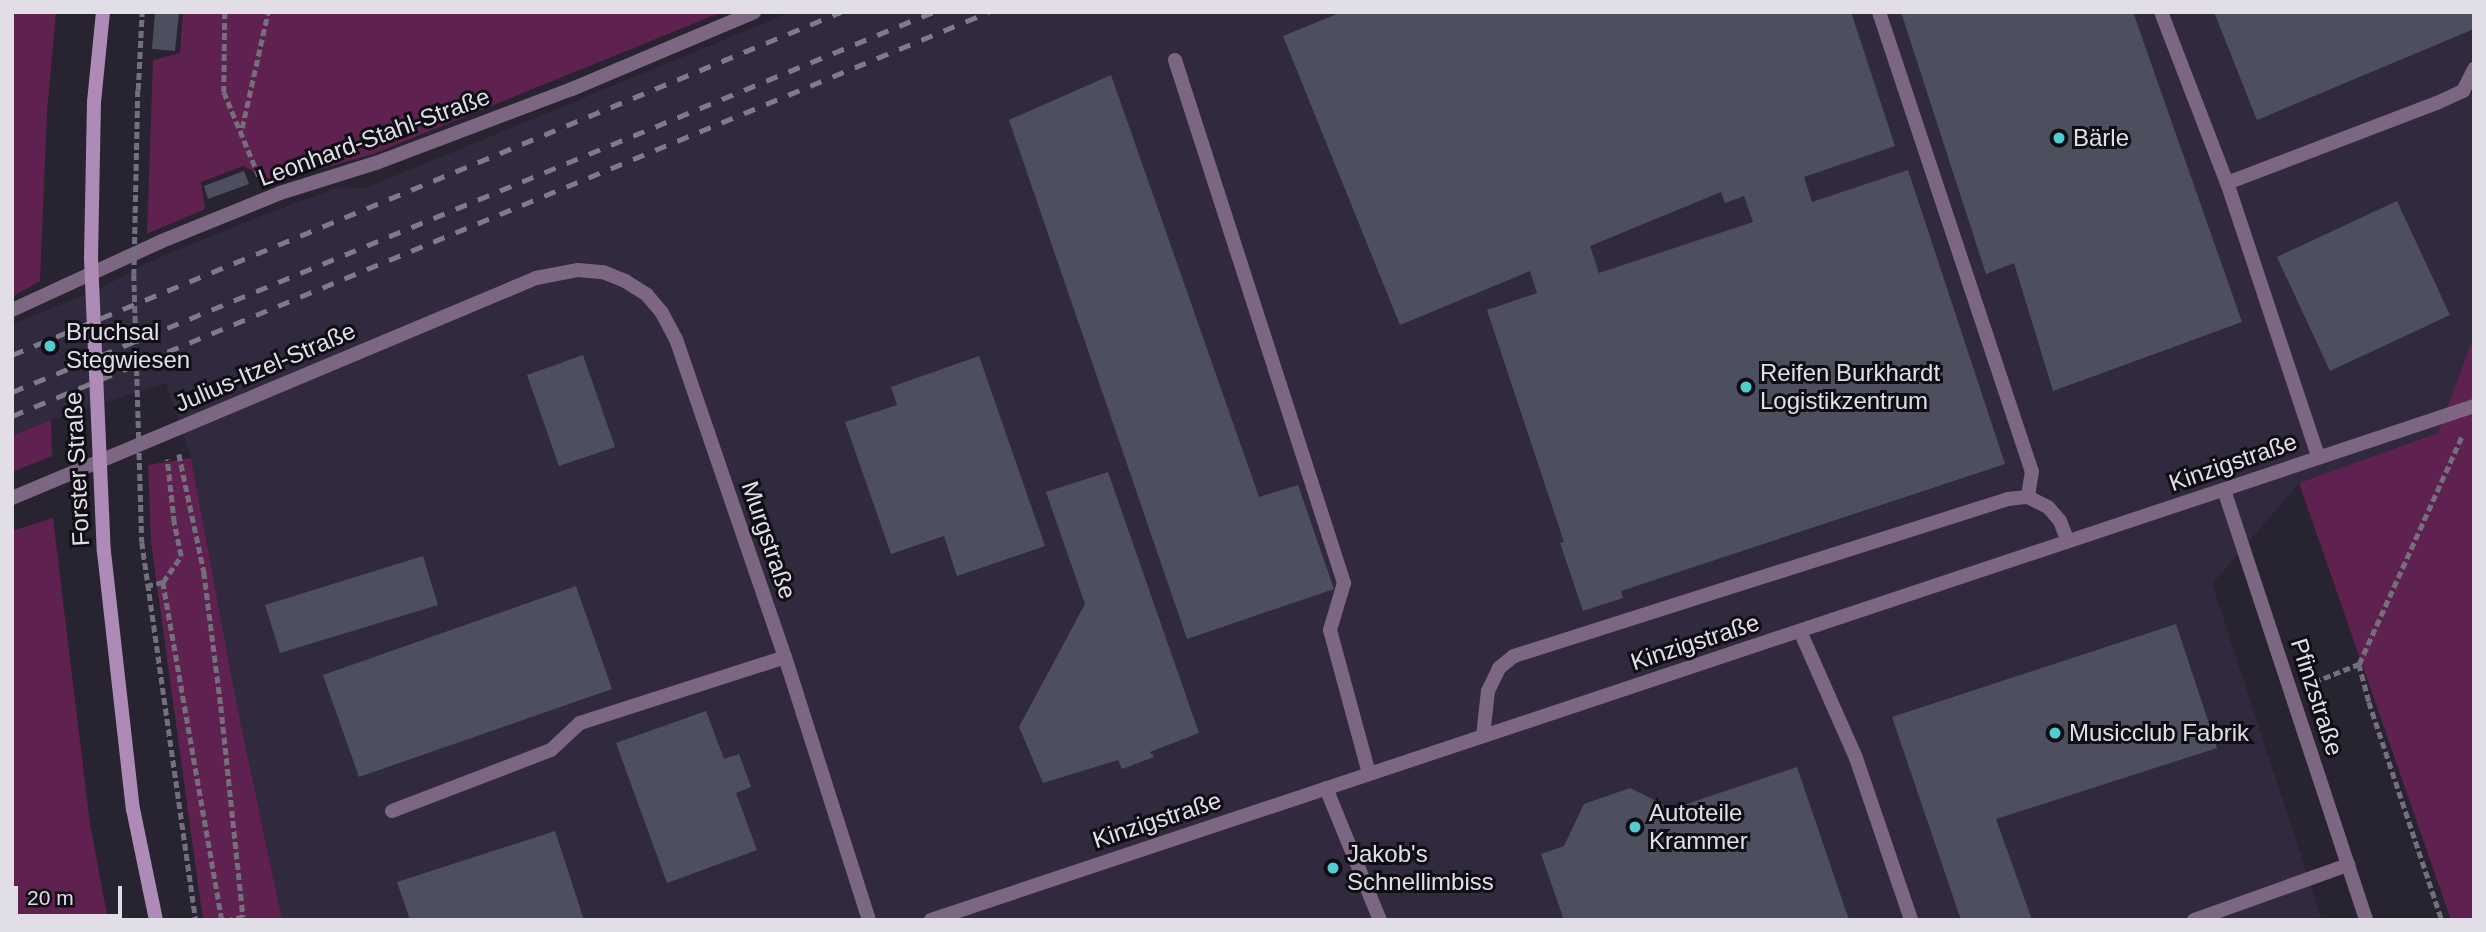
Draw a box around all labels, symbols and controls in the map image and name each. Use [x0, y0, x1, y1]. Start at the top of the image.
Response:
street label: Leonhard-Stahl-Straße [254, 82, 494, 192]
place label: Bärle [2073, 124, 2129, 152]
marker: Bärle [2051, 130, 2067, 146]
street label: Julius-Itzel-Straße [170, 316, 360, 418]
place label: Bruchsal Stegwiesen [66, 318, 190, 374]
marker: Bruchsal Stegwiesen [40, 336, 60, 356]
place label: Reifen Burkhardt Logistikzentrum [1760, 359, 1940, 415]
marker: Reifen Burkhardt Logistikzentrum [1738, 379, 1754, 395]
street label: Forster Straße [59, 391, 95, 547]
street label: Kinzigstraße [2165, 427, 2301, 497]
street label: Murgstraße [735, 477, 803, 603]
street label: Kinzigstraße [1627, 608, 1763, 676]
street label: Pfinzstraße [2285, 635, 2349, 759]
place label: Musicclub Fabrik [2069, 719, 2249, 747]
marker: Musicclub Fabrik [2047, 725, 2063, 741]
street label: Kinzigstraße [1089, 786, 1225, 854]
place label: Autoteile Krammer [1649, 799, 1748, 855]
marker: Autoteile Krammer [1627, 819, 1643, 835]
place label: Jakob's Schnellimbiss [1347, 840, 1494, 896]
marker: Jakob's Schnellimbiss [1325, 860, 1341, 876]
scale bar [18, 872, 126, 916]
text: 20 m [27, 886, 74, 909]

